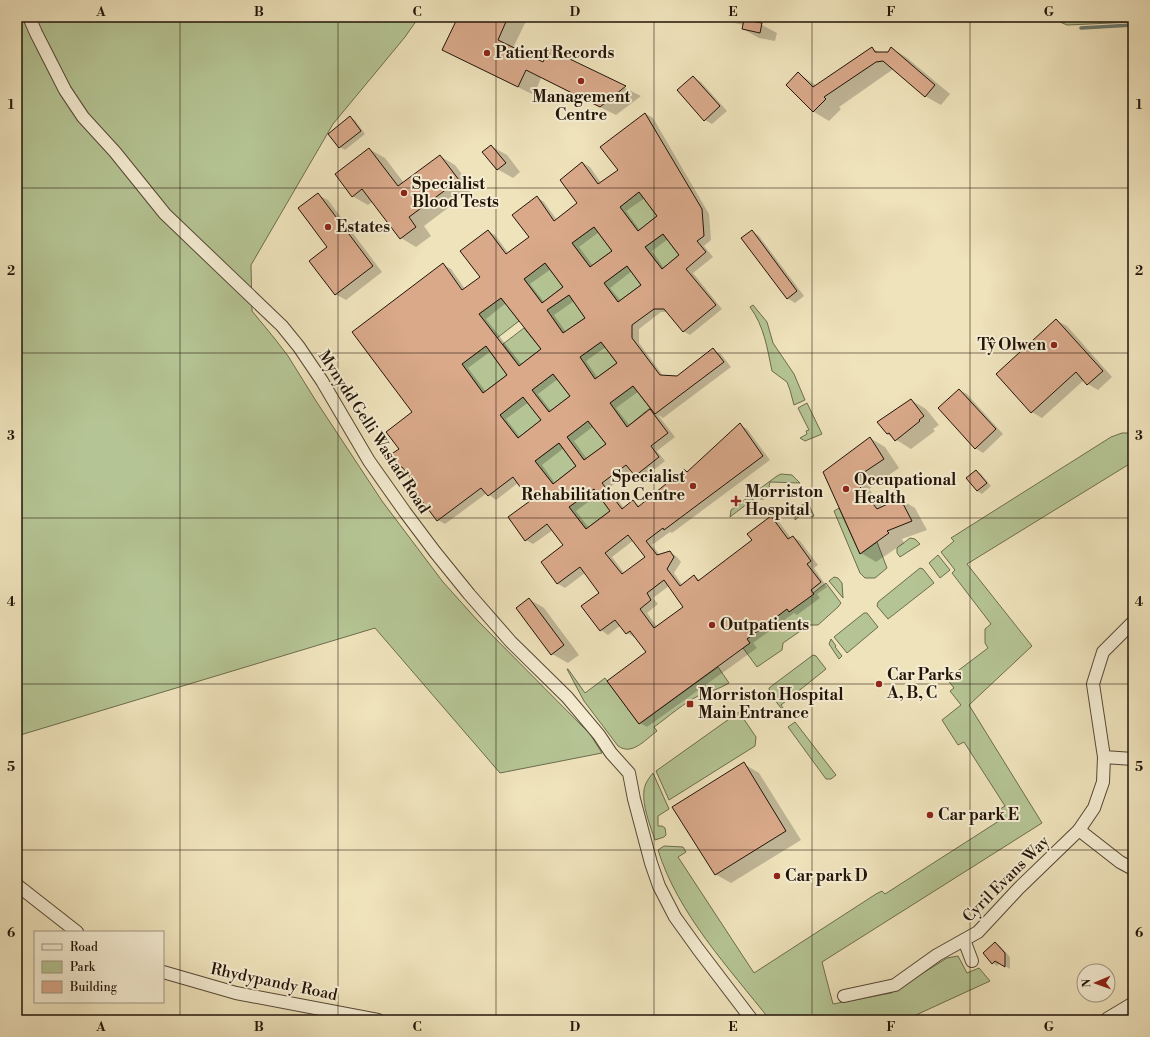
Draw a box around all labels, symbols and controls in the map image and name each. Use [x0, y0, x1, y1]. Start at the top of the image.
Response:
text: A [95, 4, 106, 20]
text: B [254, 4, 264, 20]
text: C [412, 4, 422, 20]
text: D [570, 4, 580, 20]
text: E [728, 4, 738, 20]
text: F [886, 4, 896, 20]
text: G [1044, 4, 1055, 20]
place label: Patient Records [495, 43, 615, 63]
marker: Patient Records [482, 48, 492, 58]
marker: Management Centre [576, 76, 586, 86]
place label: Management Centre [532, 87, 630, 125]
text: 1 [8, 97, 15, 113]
text: 1 [1136, 97, 1143, 113]
place label: Specialist Blood Tests [412, 174, 499, 212]
marker: Specialist Blood Tests [399, 188, 409, 198]
place label: Estates [336, 217, 390, 237]
marker: Estates [323, 222, 333, 232]
text: 2 [7, 263, 15, 279]
text: 2 [1135, 263, 1143, 279]
place label: Tŷ Olwen [978, 335, 1046, 355]
marker: Tŷ Olwen [1049, 340, 1059, 350]
street label: Mynydd Gelli Wastad Road [314, 347, 434, 517]
text: 3 [7, 428, 15, 444]
text: 3 [1135, 428, 1143, 444]
place label: Specialist Rehabilitation Centre [521, 467, 685, 505]
place label: Occupational Health [854, 470, 957, 508]
marker: Specialist Rehabilitation Centre [688, 481, 698, 491]
place label: Morriston Hospital [745, 482, 823, 520]
marker: Occupational Health [841, 484, 851, 494]
marker: Morriston Hospital [730, 495, 742, 507]
text: 4 [7, 594, 16, 610]
text: 4 [1135, 594, 1144, 610]
place label: Outpatients [720, 615, 809, 635]
marker: Outpatients [707, 620, 717, 630]
place label: Car Parks A, B, C [886, 665, 962, 703]
marker: Car Parks A, B, C [874, 679, 884, 689]
place label: Morriston Hospital Main Entrance [698, 685, 844, 723]
marker: Morriston Hospital Main Entrance [685, 699, 695, 709]
text: 5 [7, 759, 15, 775]
text: 5 [1135, 759, 1143, 775]
place label: Car park E [938, 805, 1019, 825]
marker: Car park E [925, 810, 935, 820]
street label: Cyril Evans Way [958, 831, 1054, 927]
place label: Car park D [785, 866, 868, 886]
marker: Car park D [772, 871, 782, 881]
text: 6 [7, 925, 15, 941]
text: 6 [1135, 925, 1143, 941]
legend [34, 931, 164, 1003]
text: Road [70, 940, 98, 955]
street label: Rhydypandy Road [209, 959, 339, 1005]
text: Park [70, 960, 96, 975]
north arrow [1076, 963, 1116, 1003]
text: N [1080, 978, 1094, 988]
text: Building [69, 980, 118, 995]
text: A [95, 1019, 106, 1035]
text: B [254, 1019, 264, 1035]
text: C [412, 1019, 422, 1035]
text: D [570, 1019, 580, 1035]
text: E [728, 1019, 738, 1035]
text: F [886, 1019, 896, 1035]
text: G [1044, 1019, 1055, 1035]

